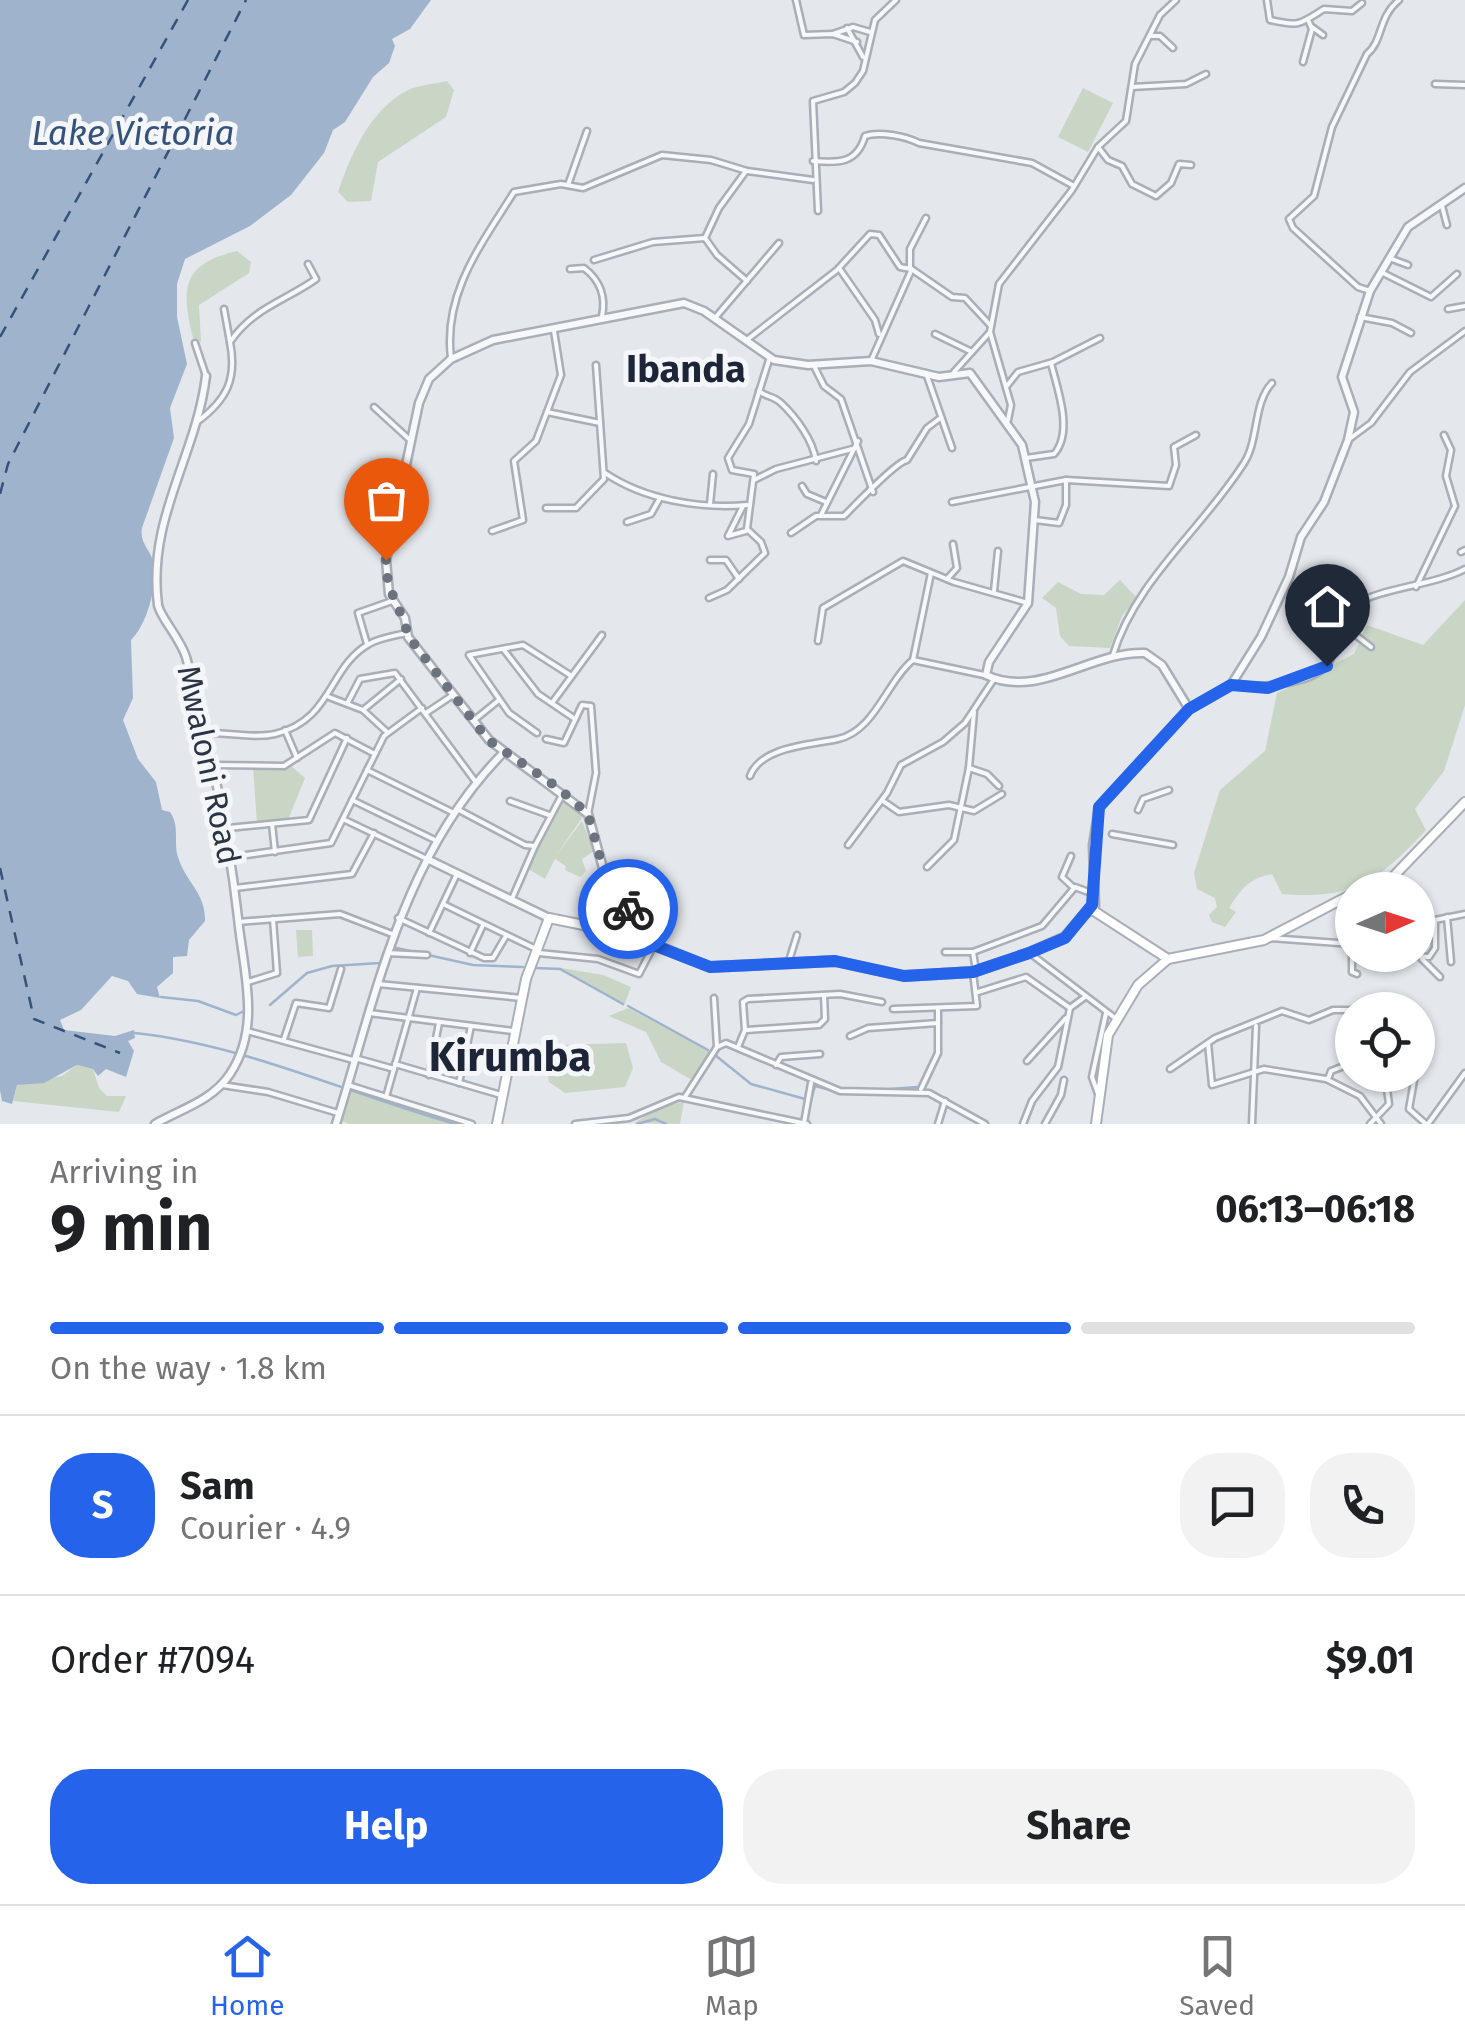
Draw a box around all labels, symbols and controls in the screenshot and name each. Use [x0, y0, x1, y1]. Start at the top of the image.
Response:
water label: Lake Victoria [31, 112, 235, 154]
district label: Ibanda [626, 346, 746, 392]
pin [344, 458, 429, 561]
icon: bag [359, 473, 414, 528]
pin [1285, 564, 1370, 667]
icon: home [1300, 579, 1355, 634]
street label: Mwaloni Road [169, 662, 249, 868]
courier [578, 859, 678, 959]
north arrow [1335, 872, 1435, 972]
map controls [1335, 872, 1435, 1092]
icon: bike [601, 882, 656, 937]
button: locate [1335, 992, 1435, 1092]
district label: Kirumba [429, 1032, 591, 1082]
text: Arriving in [50, 1153, 198, 1191]
text: 06:13–06:18 [1215, 1186, 1415, 1232]
text: 9 min [50, 1189, 213, 1267]
text: On the way · 1.8 km [50, 1349, 327, 1387]
button: chat [1180, 1453, 1285, 1558]
button: phone [1310, 1453, 1415, 1558]
text: Sam [180, 1463, 255, 1509]
text: S [92, 1482, 113, 1528]
text: Courier · 4.9 [180, 1509, 351, 1547]
text: Order #7094 [50, 1637, 255, 1683]
text: $9.01 [1326, 1637, 1415, 1683]
button: Help [50, 1769, 723, 1884]
button: Share [743, 1769, 1415, 1884]
tab: Home [210, 1929, 285, 2022]
tab: Map [704, 1929, 759, 2022]
tab: Saved [1179, 1929, 1255, 2022]

